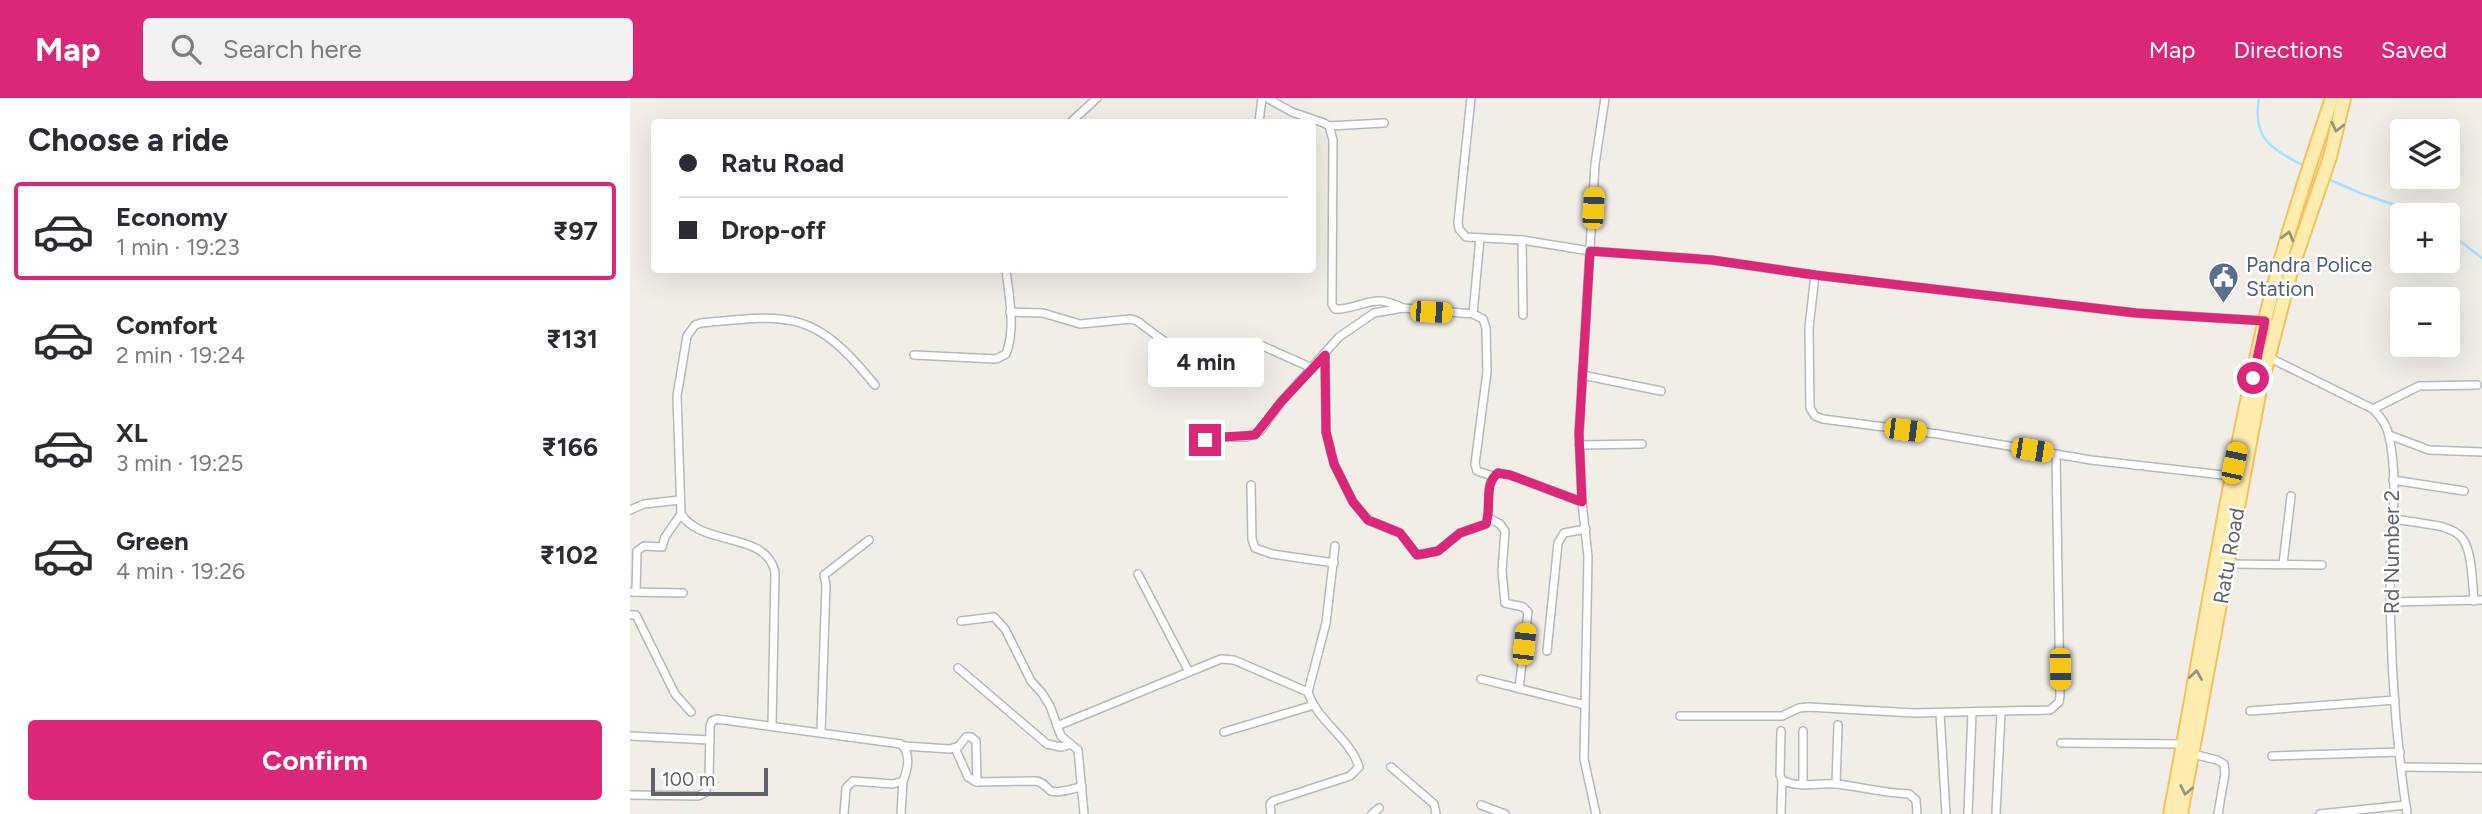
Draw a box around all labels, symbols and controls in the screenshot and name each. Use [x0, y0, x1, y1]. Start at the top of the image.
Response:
search box [143, 18, 633, 81]
text: Map [35, 30, 101, 69]
icon: search [167, 30, 205, 68]
text: Search here [223, 33, 362, 65]
text: Map [2149, 35, 2195, 64]
text: Directions [2233, 35, 2343, 64]
text: Saved [2381, 35, 2447, 64]
map controls [2390, 119, 2460, 357]
button: layers [2390, 119, 2460, 189]
text: Choose a ride [28, 121, 229, 159]
one-way arrow [2331, 121, 2345, 133]
text: Ratu Road [721, 147, 844, 179]
car [1582, 186, 1605, 230]
icon: car [32, 200, 95, 263]
text: Economy [116, 201, 228, 233]
button: + [2390, 203, 2460, 273]
text: Drop-off [721, 214, 826, 246]
text: ₹97 [553, 215, 598, 247]
one-way arrow [2279, 231, 2294, 243]
text: 1 min · 19:23 [116, 233, 240, 261]
place label: Pandra Police Station [2246, 252, 2372, 301]
public building icon: Pandra Police Station [2206, 260, 2240, 304]
button: − [2390, 287, 2460, 357]
car [1410, 300, 1453, 324]
icon: car [32, 308, 95, 371]
text: Comfort [116, 309, 218, 341]
text: ₹131 [546, 323, 598, 355]
callout: 4 min [1147, 338, 1263, 388]
text: 2 min · 19:24 [116, 341, 245, 369]
text: 4 min [1176, 348, 1236, 376]
route start [2237, 362, 2269, 394]
icon: car [32, 416, 95, 479]
text: XL [116, 417, 148, 449]
car [1883, 417, 1928, 443]
route end [1189, 424, 1221, 456]
text: ₹166 [541, 431, 598, 463]
car [2010, 436, 2055, 464]
car [2220, 440, 2249, 486]
text: 3 min · 19:25 [116, 449, 244, 477]
street label: Rd Number 2 [2379, 490, 2404, 614]
street label: Ratu Road [2208, 506, 2249, 606]
icon: car [32, 524, 95, 587]
text: Green [116, 525, 189, 557]
text: ₹102 [540, 539, 598, 571]
text: 4 min · 19:26 [116, 557, 245, 585]
car [1512, 622, 1537, 666]
car [2050, 648, 2071, 690]
one-way arrow [2188, 669, 2203, 681]
button: Confirm [28, 720, 602, 800]
scale bar [651, 765, 768, 797]
text: 100 m [662, 768, 715, 791]
one-way arrow [2180, 784, 2195, 796]

